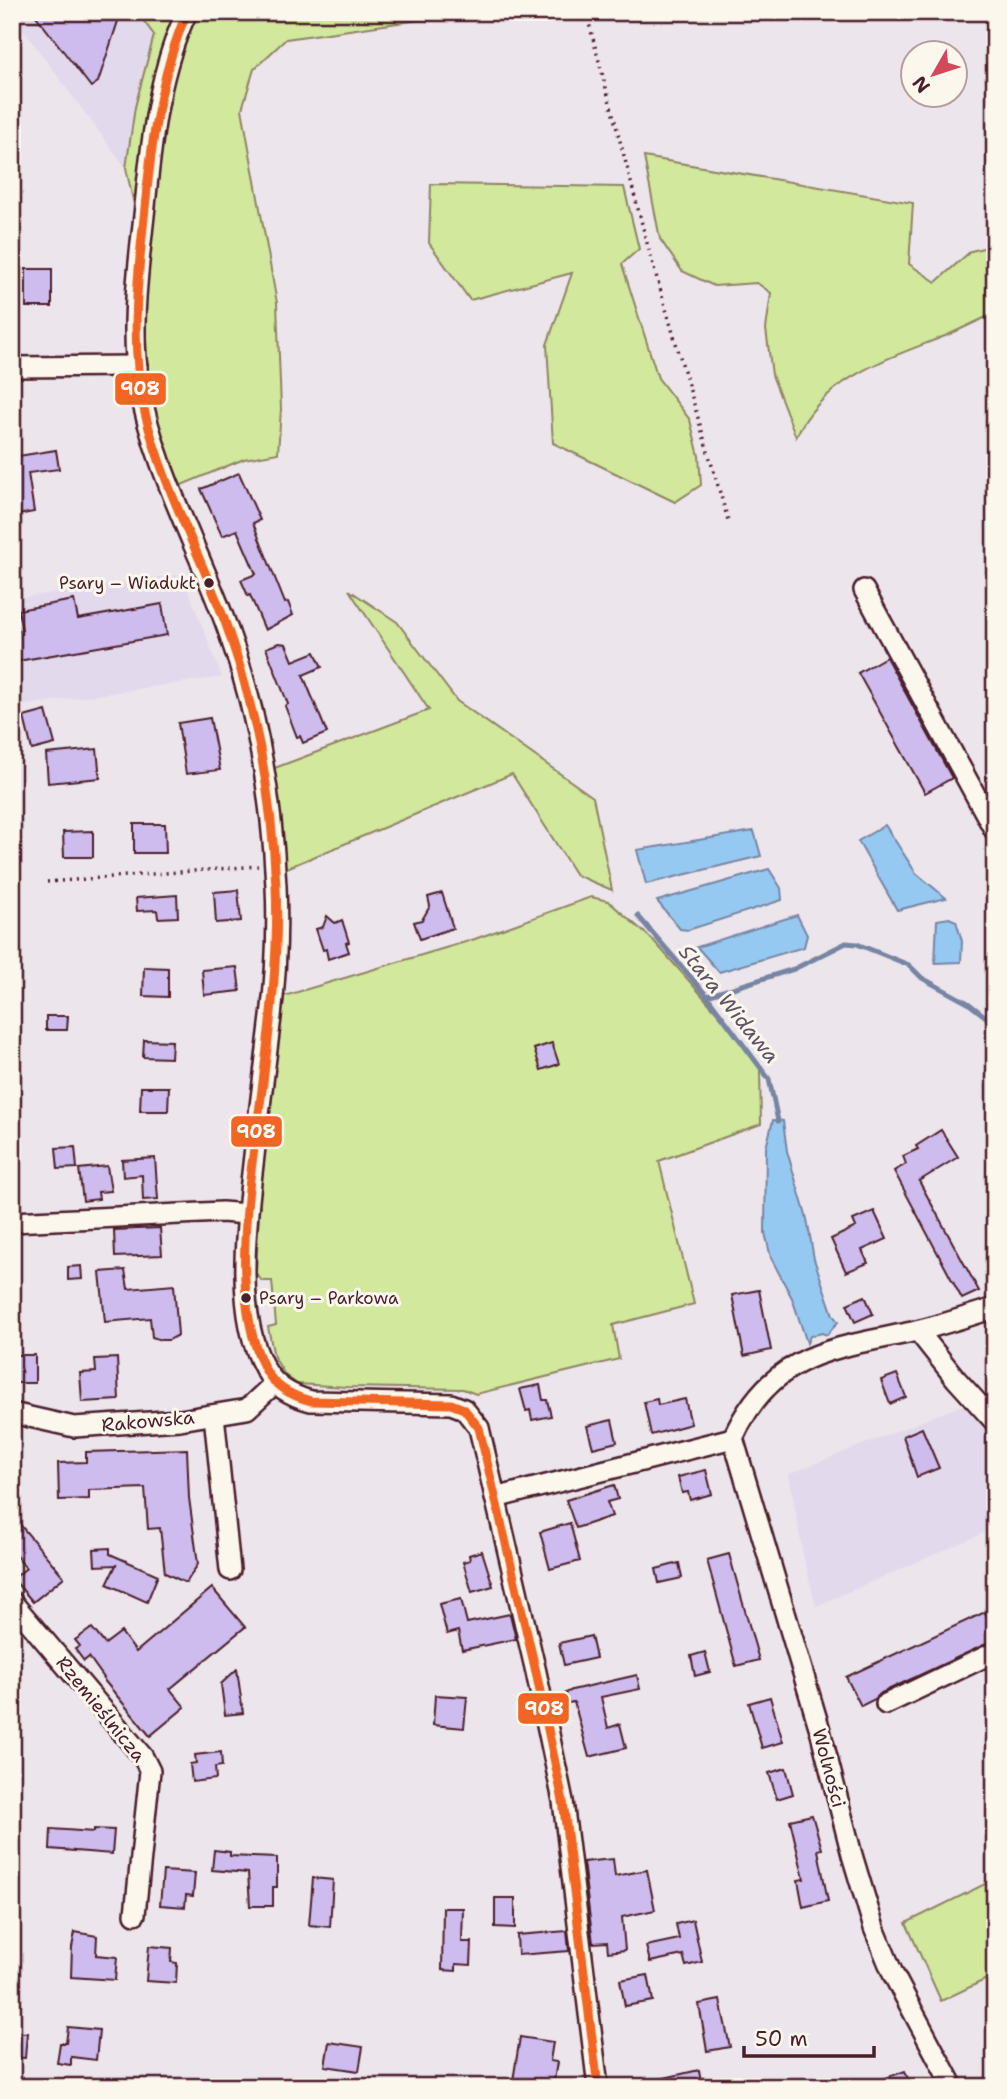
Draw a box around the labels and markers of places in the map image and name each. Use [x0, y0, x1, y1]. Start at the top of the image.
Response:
place label: Psary – Wiadukt [59, 572, 196, 594]
marker: Psary – Wiadukt [202, 576, 216, 590]
place label: Psary – Parkowa [259, 1287, 399, 1309]
marker: Psary – Parkowa [239, 1291, 253, 1305]

